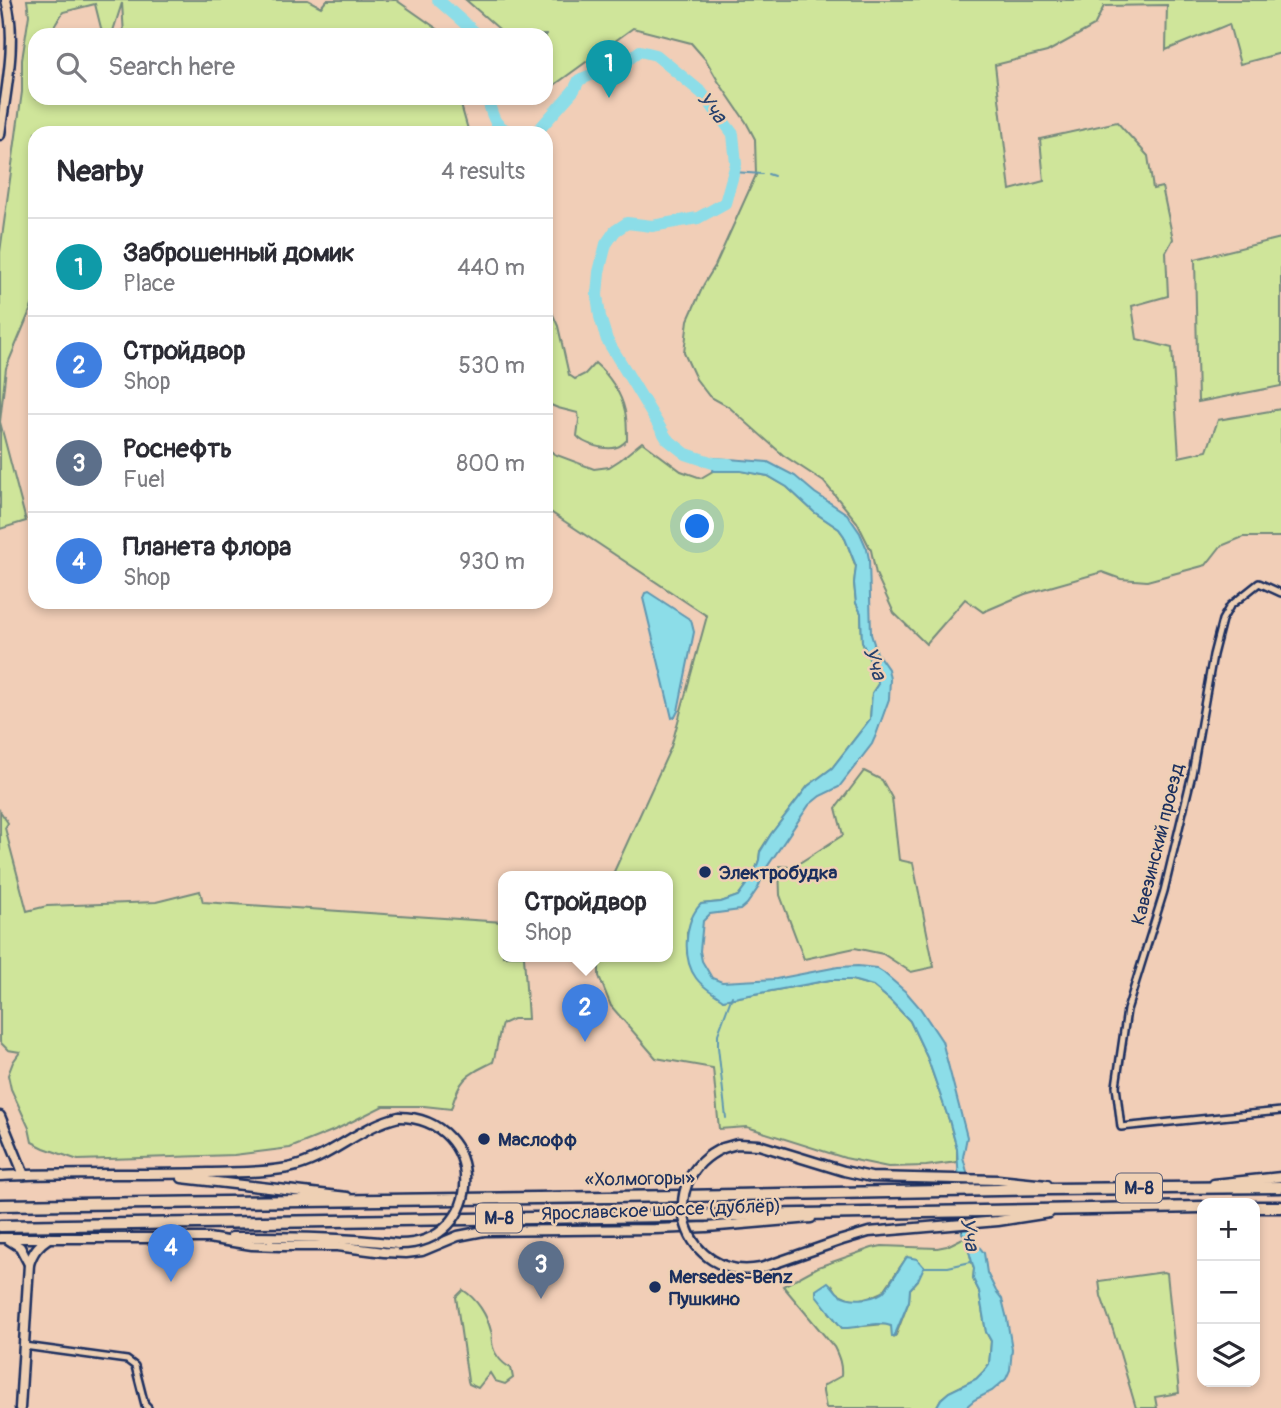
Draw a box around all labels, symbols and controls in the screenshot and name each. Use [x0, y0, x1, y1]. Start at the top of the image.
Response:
search box [28, 28, 553, 105]
pin: 1 [586, 40, 632, 98]
icon: search [52, 48, 90, 86]
text: Search here [108, 51, 235, 83]
water label: Уча [691, 86, 733, 130]
text: Nearby [56, 153, 143, 190]
text: 4 results [441, 157, 525, 186]
text: Заброшенный домик [123, 237, 355, 269]
text: 1 [75, 253, 84, 282]
text: 440 m [457, 253, 525, 282]
text: Place [123, 269, 175, 298]
text: Стройдвор [123, 335, 245, 367]
text: 2 [73, 351, 85, 380]
text: 530 m [459, 351, 525, 380]
text: Shop [123, 367, 171, 396]
text: Роснефть [123, 433, 232, 465]
text: 3 [73, 449, 85, 478]
text: 800 m [457, 449, 525, 478]
text: Fuel [123, 465, 165, 494]
your location [680, 509, 714, 543]
text: Планета флора [123, 531, 291, 563]
text: 4 [72, 547, 86, 576]
text: 930 m [459, 547, 525, 576]
text: Shop [123, 563, 171, 592]
water label: Уча [856, 643, 893, 684]
street label: Кавезинский проезд [1126, 760, 1190, 927]
place label: Электробудка [719, 861, 837, 885]
marker: Электробудка [697, 864, 713, 880]
popup [498, 871, 673, 962]
text: Стройдвор [524, 886, 647, 918]
text: Shop [524, 918, 572, 947]
pin: 2 [562, 984, 608, 1042]
place label: Маслофф [498, 1128, 577, 1152]
marker: Маслофф [476, 1131, 492, 1147]
street label: «Холмогоры» [585, 1166, 696, 1192]
road number: М-8 [1116, 1174, 1162, 1203]
street label: Ярославское шоссе (дублёр) [541, 1194, 781, 1226]
map controls [1197, 1198, 1260, 1387]
button: + [1197, 1198, 1260, 1261]
road number: М-8 [476, 1204, 522, 1232]
water label: Уча [954, 1216, 986, 1254]
pin: 4 [148, 1224, 194, 1282]
pin: 3 [518, 1241, 564, 1299]
button: − [1197, 1261, 1260, 1324]
place label: Mersedes-Benz Пушкино [669, 1265, 793, 1311]
marker: Mersedes-Benz Пушкино [647, 1279, 663, 1295]
button: layers [1197, 1324, 1260, 1387]

